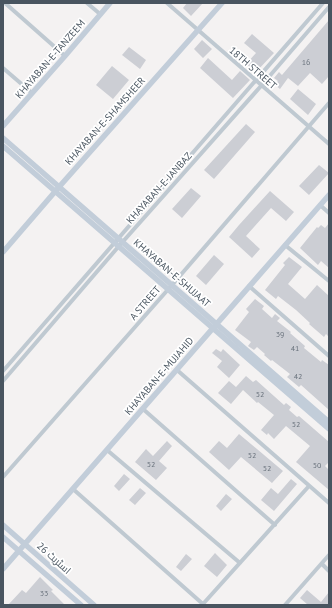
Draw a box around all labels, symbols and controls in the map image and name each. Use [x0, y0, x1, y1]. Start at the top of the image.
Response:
street label: KHAYABAN-E-TANZEEM [12, 17, 88, 101]
street label: 18TH STREET [227, 44, 280, 93]
house number: 16 [302, 57, 310, 67]
street label: KHAYABAN-E-SHAMSHEER [62, 74, 148, 168]
street label: KHAYABAN-E-JANBAZ [123, 149, 195, 227]
street label: KHAYABAN-E-SHUJAAT [131, 236, 213, 310]
street label: A STREET [127, 283, 164, 323]
house number: 39 [276, 329, 284, 339]
street label: KHAYABAN-E-MUJAHID [122, 334, 196, 418]
house number: 41 [291, 343, 299, 353]
house number: 42 [294, 371, 302, 381]
house number: 52 [256, 389, 264, 399]
house number: 52 [292, 419, 300, 429]
house number: 52 [248, 450, 256, 460]
house number: 52 [147, 459, 155, 469]
house number: 50 [313, 460, 322, 470]
house number: 52 [263, 463, 271, 473]
street label: اسٹریٹ 26 [34, 539, 74, 577]
house number: 33 [40, 588, 48, 598]

